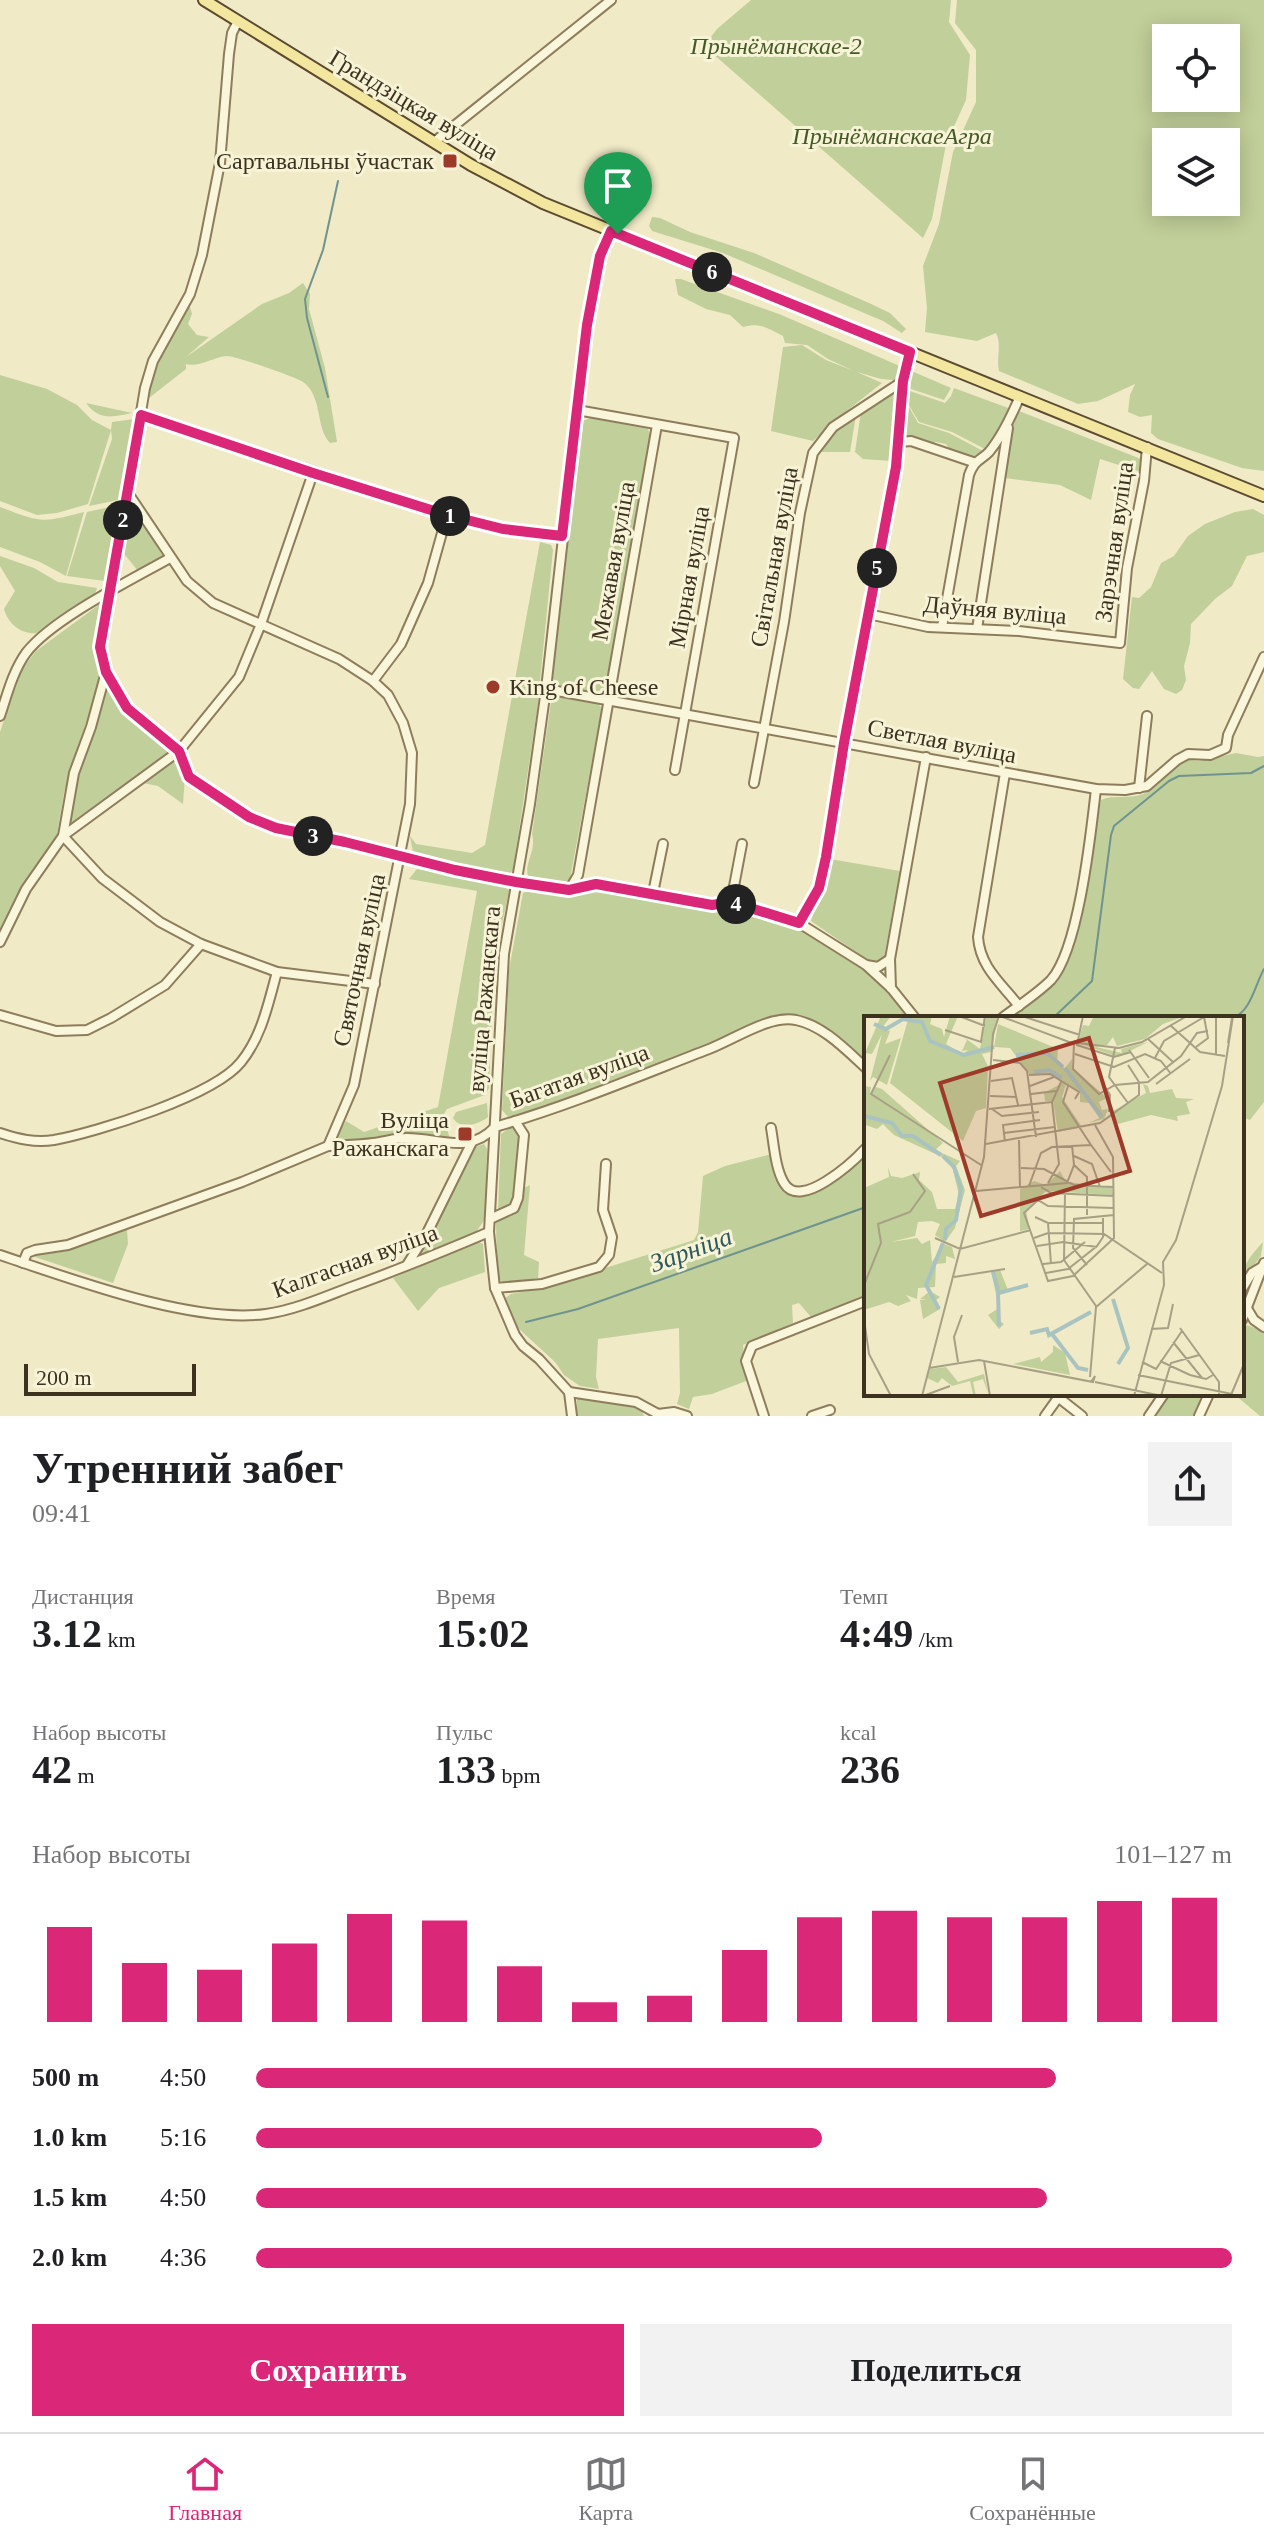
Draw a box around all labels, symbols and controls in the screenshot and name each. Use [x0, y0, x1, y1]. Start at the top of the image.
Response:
map controls [1152, 24, 1240, 216]
button: locate [1152, 24, 1240, 112]
park label: Прынёманскае-2 [689, 33, 862, 59]
street label: Грандзіцкая вуліца [325, 44, 503, 166]
park label: ПрынёманскаеАгра [791, 123, 992, 149]
button: layers [1152, 128, 1240, 216]
place label: Сартавальны ўчастак [216, 148, 434, 174]
marker: Сартавальны ўчастак [441, 152, 459, 170]
pin [584, 152, 652, 234]
icon: arrive [596, 164, 640, 208]
pin: 6 [692, 252, 732, 292]
text: 6 [707, 259, 718, 284]
street label: Зарэчная вуліца [1090, 460, 1138, 624]
street label: Світальная вуліца [745, 464, 803, 649]
street label: Межавая вуліца [586, 479, 640, 643]
pin: 1 [430, 496, 470, 536]
pin: 2 [103, 500, 143, 540]
text: 1 [445, 503, 456, 528]
street label: Мірная вуліца [664, 503, 714, 650]
text: 2 [118, 507, 129, 532]
pin: 5 [857, 548, 897, 588]
text: 5 [872, 555, 883, 580]
street label: Даўняя вуліца [922, 591, 1068, 629]
place label: King of Cheese [509, 674, 658, 700]
marker: King of Cheese [484, 678, 502, 696]
street label: Светлая вуліца [865, 714, 1019, 768]
pin: 3 [293, 816, 333, 856]
text: 3 [308, 823, 319, 848]
street label: Святочная вуліца [328, 871, 390, 1049]
pin: 4 [716, 884, 756, 924]
text: 4 [731, 891, 742, 916]
street label: вуліца Ражанскага [463, 904, 505, 1093]
inset map [864, 1016, 1244, 1396]
street label: Багатая вуліца [506, 1039, 653, 1113]
place label: Вуліца Ражанскага [332, 1107, 449, 1161]
marker: Вуліца Ражанскага [456, 1125, 474, 1143]
street label: Калгасная вуліца [269, 1219, 441, 1303]
water label: Зарніца [646, 1222, 736, 1278]
scale bar [24, 1360, 196, 1396]
text: 200 m [36, 1365, 92, 1390]
button: share [1148, 1442, 1232, 1526]
text: Утренний забег [32, 1444, 343, 1493]
text: 09:41 [32, 1499, 91, 1528]
text: Дистанция [32, 1584, 134, 1609]
text: Время [436, 1584, 495, 1609]
text: Темп [840, 1584, 888, 1609]
text: 3.12 [32, 1611, 102, 1656]
text: 15:02 [436, 1611, 529, 1656]
text: 4:49 [840, 1611, 913, 1656]
text: km [102, 1627, 136, 1652]
text: /km [913, 1627, 953, 1652]
text: Набор высоты [32, 1720, 166, 1745]
text: Пульс [436, 1720, 493, 1745]
text: kcal [840, 1720, 877, 1745]
text: 42 [32, 1747, 72, 1792]
text: 133 [436, 1747, 496, 1792]
text: 236 [840, 1747, 900, 1792]
text: m [72, 1763, 95, 1788]
text: bpm [496, 1763, 541, 1788]
text: Набор высоты [32, 1840, 191, 1869]
text: 101–127 m [1114, 1840, 1232, 1869]
text: 500 m [32, 2063, 99, 2092]
text: 4:50 [160, 2063, 206, 2092]
text: 1.0 km [32, 2123, 107, 2152]
text: 5:16 [160, 2123, 206, 2152]
text: 1.5 km [32, 2183, 107, 2212]
text: 4:50 [160, 2183, 206, 2212]
text: 2.0 km [32, 2243, 107, 2272]
text: 4:36 [160, 2243, 206, 2272]
button: Сохранить [32, 2324, 624, 2416]
button: Поделиться [640, 2324, 1232, 2416]
tab: Главная [168, 2452, 242, 2526]
tab: Карта [578, 2452, 633, 2526]
tab: Сохранённые [969, 2452, 1096, 2526]

